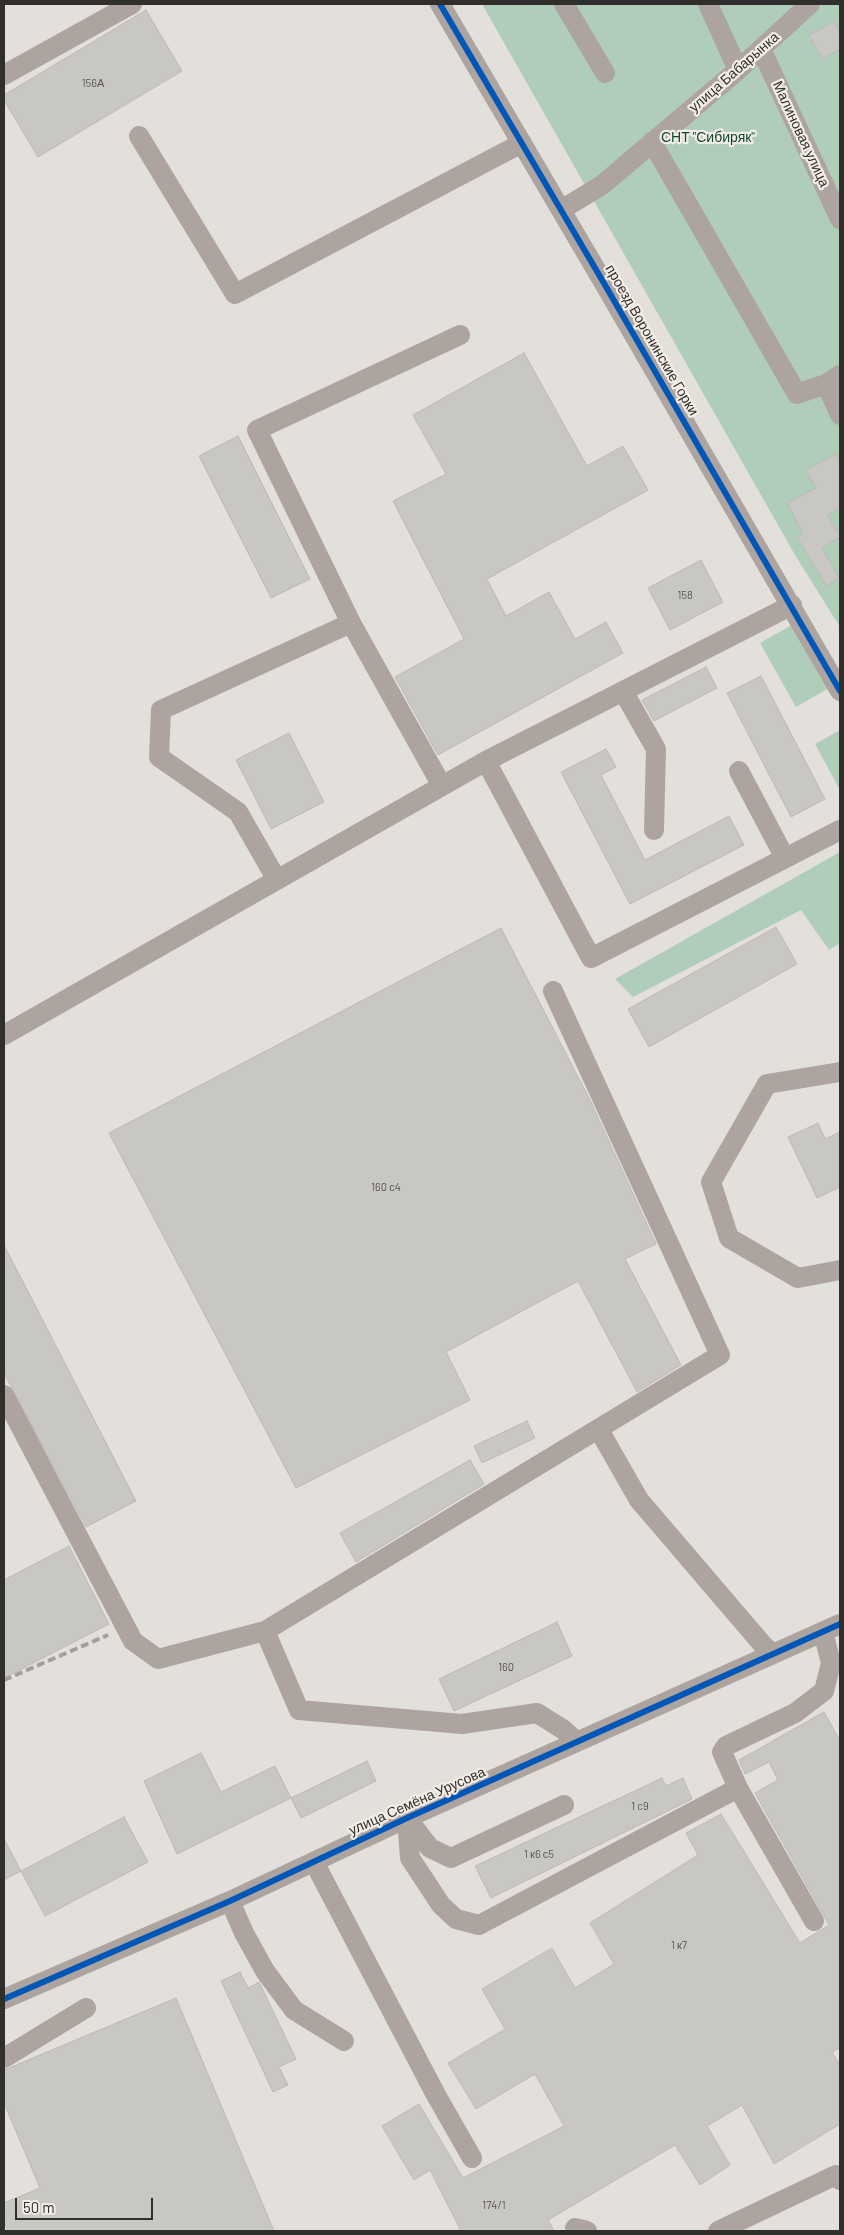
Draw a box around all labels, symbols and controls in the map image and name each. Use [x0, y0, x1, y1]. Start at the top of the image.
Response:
street label: улица Бабарынка [686, 28, 782, 116]
house number: 156А [82, 76, 104, 90]
street label: Малиновая улица [769, 78, 833, 190]
park label: СНТ "Сибиряк" [661, 129, 755, 145]
street label: проезд Воронинские Горки [602, 262, 702, 418]
house number: 158 [677, 588, 693, 602]
house number: 160 с4 [371, 1180, 401, 1194]
house number: 160 [498, 1660, 514, 1674]
street label: улица Семёна Урусова [346, 1763, 488, 1839]
house number: 1 c9 [631, 1799, 649, 1813]
house number: 1 к6 с5 [524, 1847, 554, 1861]
house number: 1 к7 [671, 1938, 687, 1952]
scale bar [18, 2188, 155, 2220]
text: 50 m [23, 2198, 55, 2216]
house number: 174/1 [482, 2198, 506, 2212]

